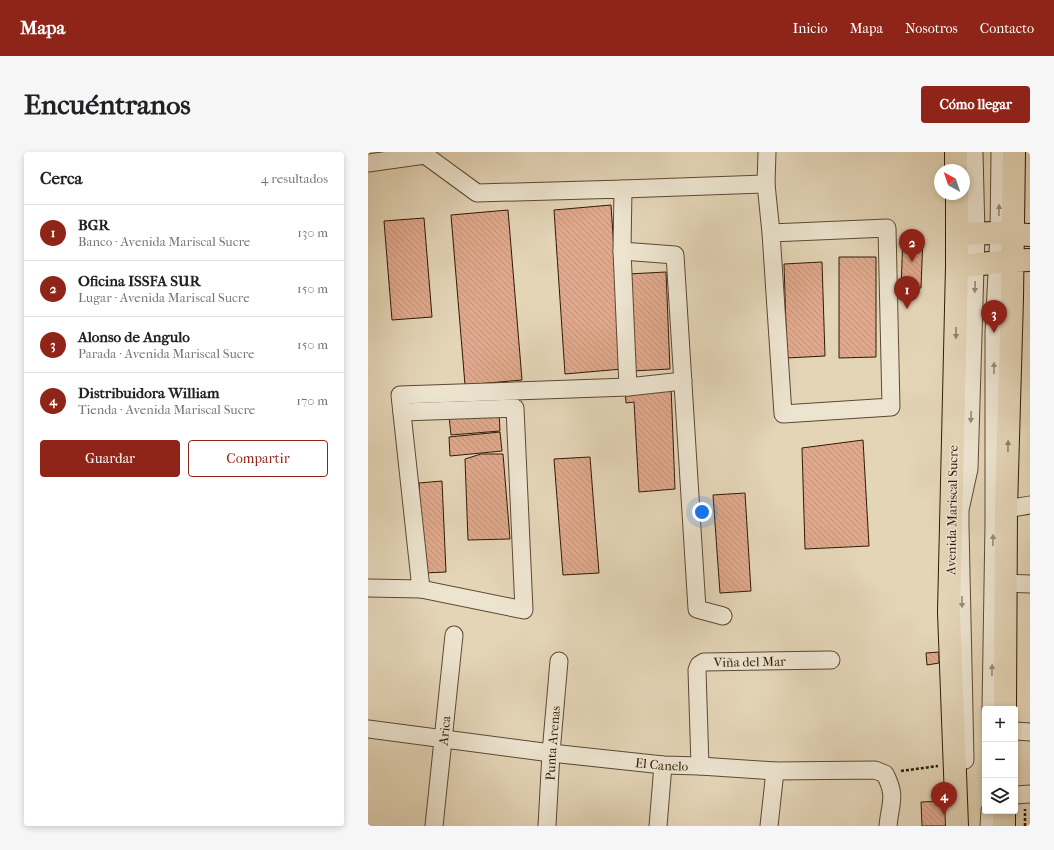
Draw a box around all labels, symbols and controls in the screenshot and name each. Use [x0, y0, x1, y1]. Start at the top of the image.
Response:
text: Mapa [20, 17, 65, 39]
text: Inicio [793, 20, 828, 37]
text: Mapa [850, 20, 883, 37]
text: Nosotros [905, 20, 958, 37]
text: Contacto [980, 20, 1034, 37]
button: Cómo llegar [921, 86, 1030, 123]
text: Encuéntranos [24, 88, 191, 121]
north arrow [934, 164, 970, 200]
text: Cerca [40, 168, 82, 188]
text: 4 resultados [261, 171, 328, 186]
one-way arrow [996, 203, 1002, 216]
text: BGR [78, 216, 109, 234]
text: 1 [51, 225, 55, 240]
text: 130 m [297, 225, 328, 240]
pin: 2 [899, 229, 925, 262]
text: Banco · Avenida Mariscal Sucre [78, 234, 250, 249]
text: Oficina ISSFA SUR [78, 272, 201, 290]
pin: 1 [894, 276, 920, 309]
text: 2 [50, 281, 56, 296]
text: 150 m [297, 281, 328, 296]
one-way arrow [972, 281, 978, 294]
text: Lugar · Avenida Mariscal Sucre [78, 290, 250, 305]
pin: 3 [981, 300, 1007, 333]
one-way arrow [953, 327, 959, 340]
text: Alonso de Angulo [78, 328, 190, 346]
text: 3 [50, 337, 56, 352]
text: 150 m [297, 337, 328, 352]
text: Parada · Avenida Mariscal Sucre [78, 346, 254, 361]
one-way arrow [991, 361, 997, 374]
text: Distribuidora William [78, 384, 219, 402]
text: 4 [49, 393, 57, 408]
text: 170 m [296, 393, 328, 408]
text: Tienda · Avenida Mariscal Sucre [78, 402, 255, 417]
one-way arrow [968, 411, 974, 424]
one-way arrow [1005, 439, 1011, 452]
button: Guardar [40, 440, 180, 477]
button: Compartir [188, 440, 328, 477]
street label: Avenida Mariscal Sucre [943, 444, 961, 576]
your location [692, 502, 712, 522]
one-way arrow [990, 534, 997, 546]
one-way arrow [959, 596, 965, 609]
street label: Viña del Mar [713, 653, 786, 669]
one-way arrow [988, 664, 995, 676]
street label: Punta Arenas [542, 705, 563, 781]
map controls [982, 706, 1018, 814]
button: + [982, 706, 1018, 742]
street label: Arica [435, 714, 453, 747]
button: − [982, 742, 1018, 778]
street label: El Canelo [635, 755, 689, 773]
button: layers [982, 778, 1018, 814]
pin: 4 [931, 782, 957, 815]

